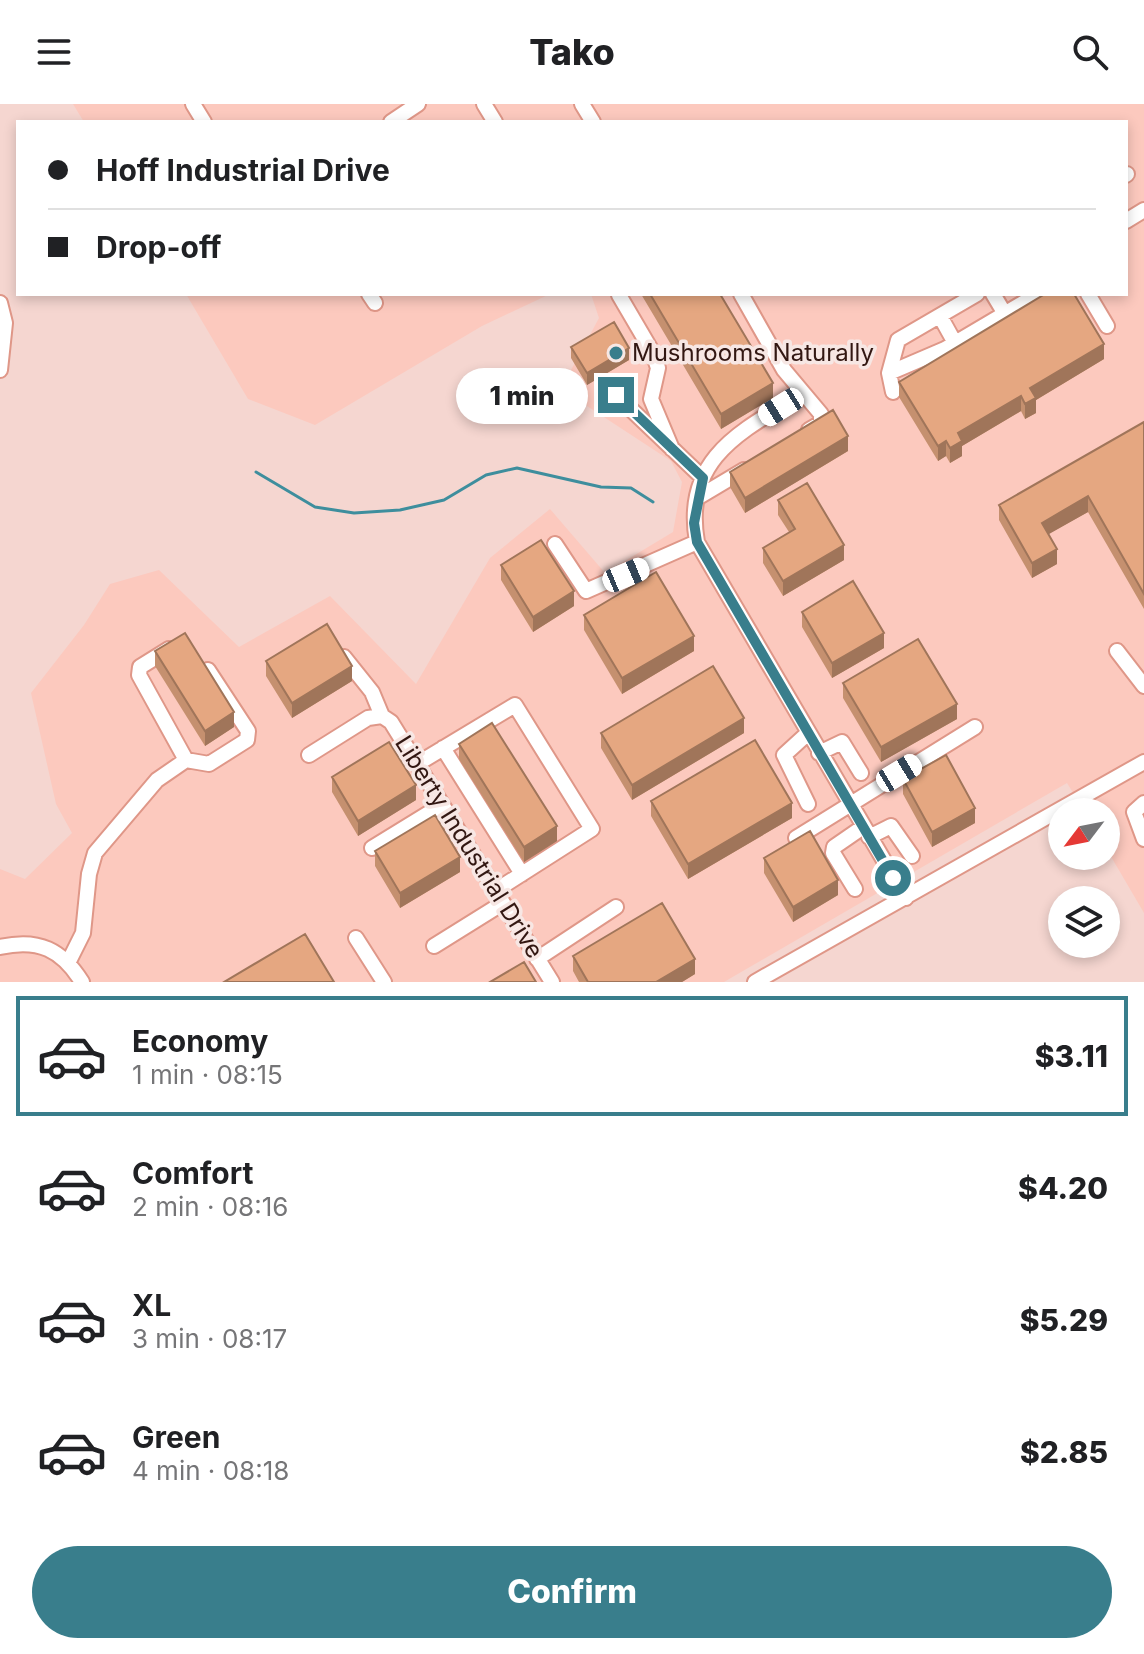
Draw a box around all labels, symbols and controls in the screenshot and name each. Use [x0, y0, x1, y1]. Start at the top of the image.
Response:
icon: menu [32, 30, 76, 74]
text: Tako [529, 30, 615, 74]
icon: search [1068, 30, 1112, 74]
text: Hoff Industrial Drive [96, 152, 390, 188]
text: Drop-off [96, 229, 222, 265]
place label: Mushrooms Naturally [632, 338, 874, 367]
marker: Mushrooms Naturally [607, 344, 625, 362]
callout: 1 min [456, 367, 588, 423]
route end [598, 377, 634, 413]
text: 1 min [489, 380, 555, 411]
car [754, 384, 808, 430]
car [599, 555, 653, 595]
street label: Liberty Industrial Drive [389, 730, 550, 963]
car [872, 750, 926, 796]
north arrow [1048, 798, 1120, 870]
map controls [1048, 798, 1120, 958]
route start [875, 860, 911, 896]
button: layers [1048, 886, 1120, 958]
icon: car [36, 1020, 108, 1092]
text: Economy [132, 1023, 268, 1059]
text: $3.11 [1035, 1038, 1108, 1074]
text: 1 min · 08:15 [132, 1059, 283, 1090]
icon: car [36, 1152, 108, 1224]
text: Comfort [132, 1155, 253, 1191]
text: $4.20 [1018, 1170, 1108, 1206]
text: 2 min · 08:16 [132, 1191, 288, 1222]
icon: car [36, 1284, 108, 1356]
text: XL [132, 1287, 171, 1323]
text: $5.29 [1020, 1302, 1108, 1338]
text: 3 min · 08:17 [132, 1323, 287, 1354]
icon: car [36, 1416, 108, 1488]
text: Green [132, 1419, 220, 1455]
text: $2.85 [1020, 1434, 1108, 1470]
text: 4 min · 08:18 [132, 1455, 289, 1486]
button: Confirm [32, 1546, 1112, 1638]

